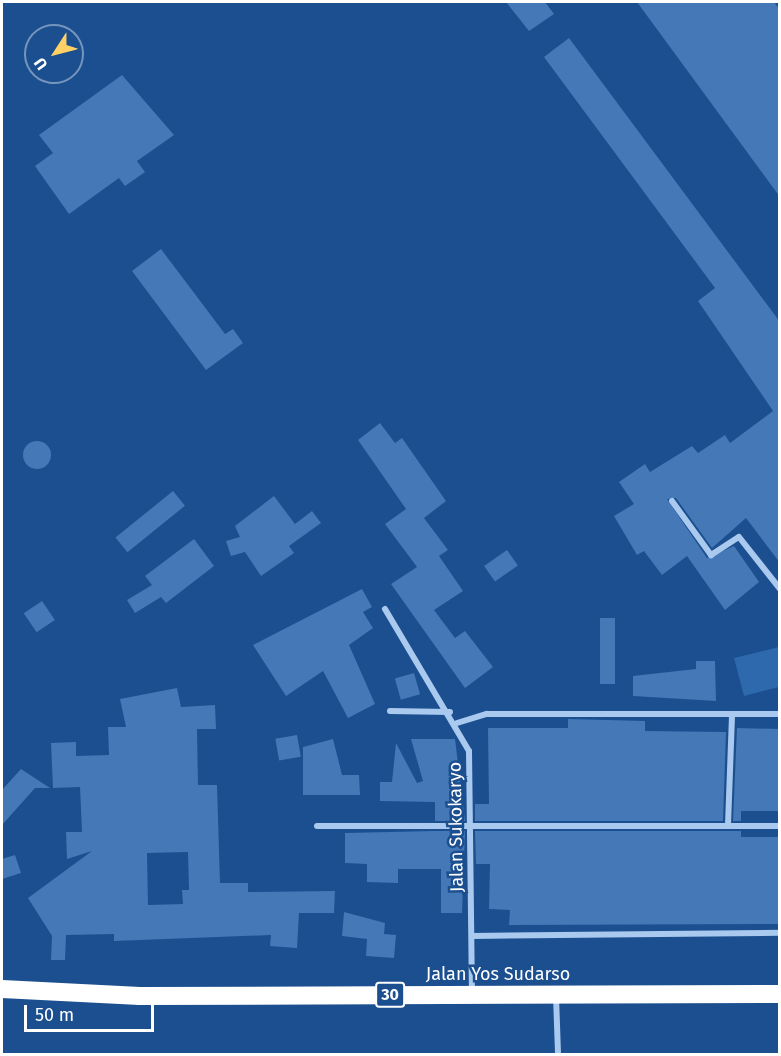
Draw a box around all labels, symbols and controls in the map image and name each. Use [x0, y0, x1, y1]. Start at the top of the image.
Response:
north arrow [24, 24, 84, 84]
text: U [30, 54, 51, 74]
street label: Jalan Sukokaryo [444, 762, 468, 892]
street label: Jalan Yos Sudarso [426, 963, 570, 985]
road number: 30 [375, 982, 405, 1008]
scale bar [27, 993, 158, 1031]
text: 50 m [35, 1004, 74, 1026]

